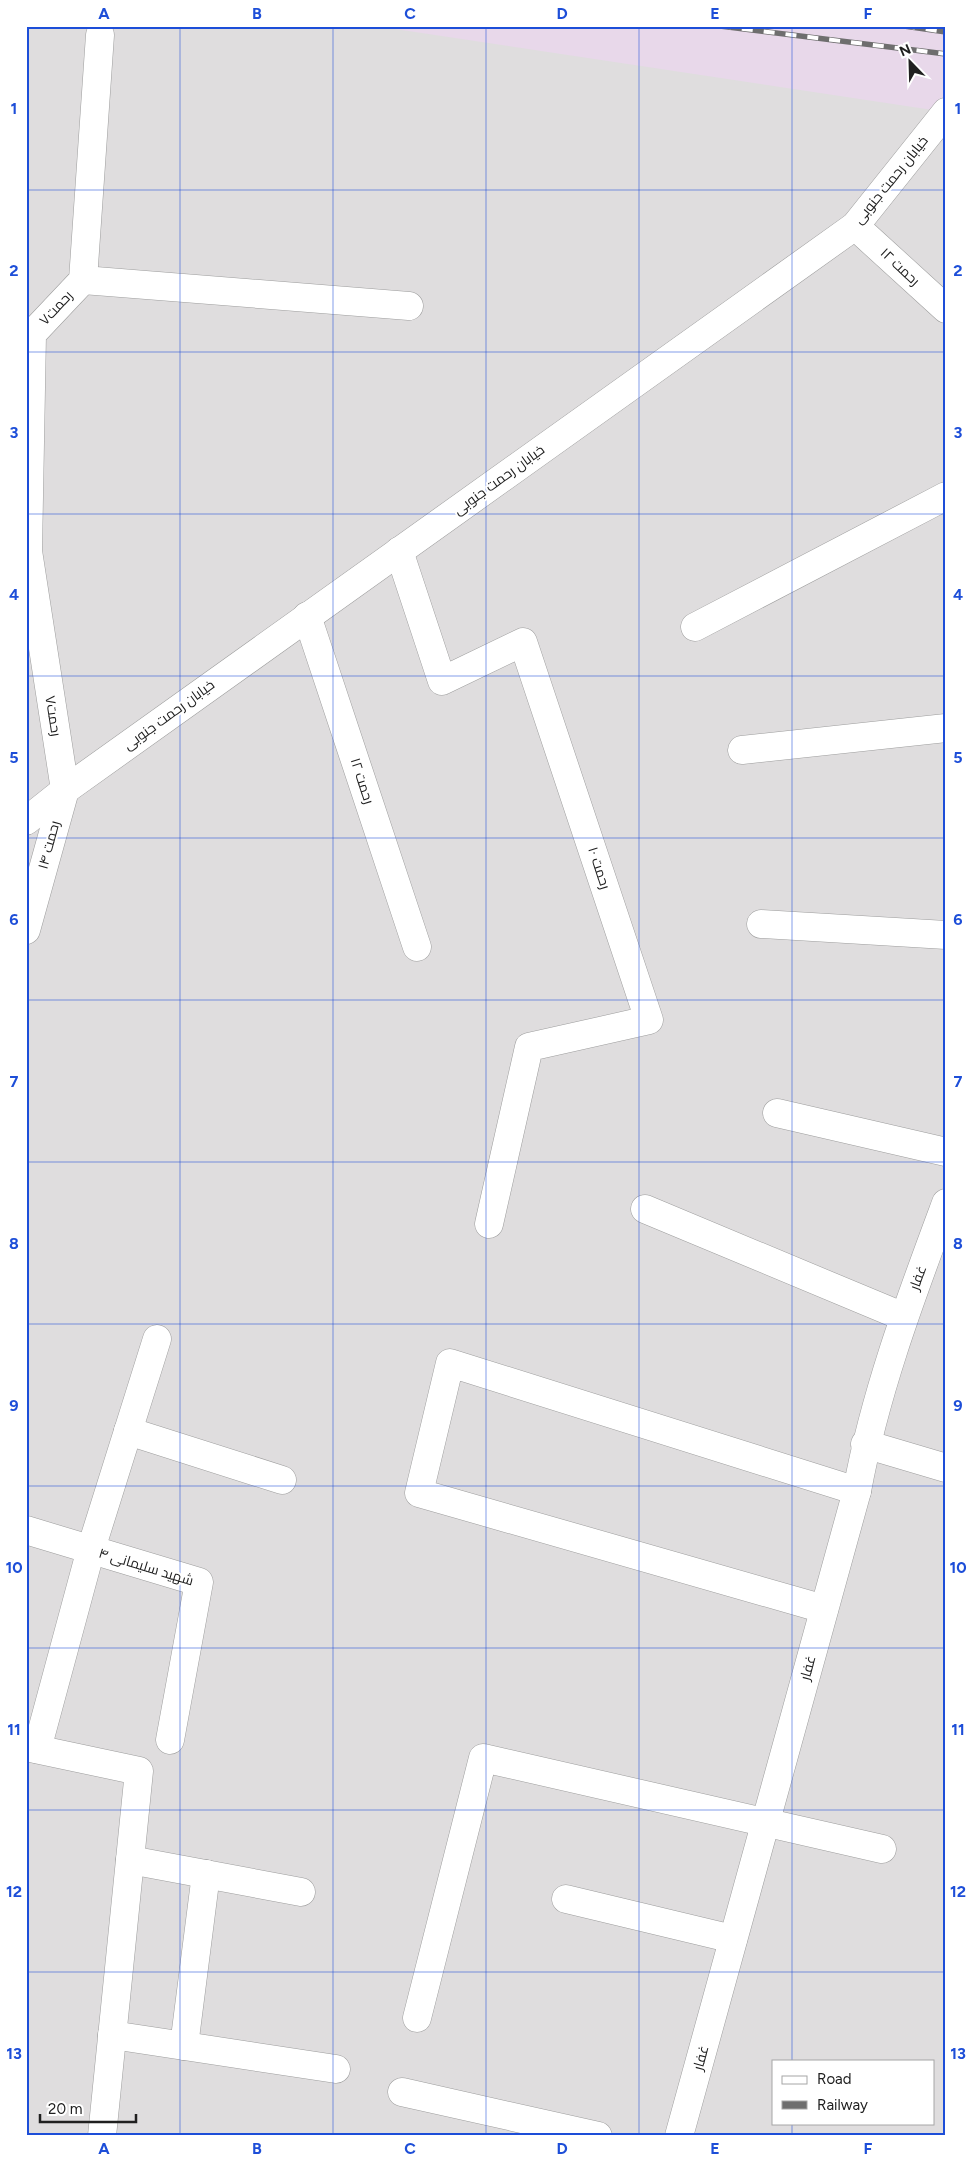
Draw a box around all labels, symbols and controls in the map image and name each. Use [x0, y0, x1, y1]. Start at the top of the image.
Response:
text: A [98, 4, 110, 23]
text: B [252, 4, 262, 23]
text: C [404, 4, 416, 23]
text: D [556, 4, 568, 23]
text: E [710, 4, 720, 23]
text: F [864, 4, 873, 23]
north arrow [884, 38, 934, 88]
text: N [897, 41, 913, 60]
text: 1 [11, 99, 17, 118]
text: 1 [955, 99, 961, 118]
street label: خیابان رحمت جنوبی [850, 132, 932, 228]
street label: رحمت ۱۲ [877, 245, 923, 289]
text: 2 [9, 261, 19, 280]
text: 2 [953, 261, 963, 280]
street label: رحمت۷ [36, 287, 76, 329]
text: 3 [10, 423, 19, 442]
text: 3 [954, 423, 963, 442]
street label: خیابان رحمت جنوبی [450, 441, 548, 519]
text: 4 [9, 585, 19, 604]
text: 4 [953, 585, 963, 604]
street label: خیابان رحمت جنوبی [120, 676, 218, 754]
street label: رحمت۷ [41, 694, 65, 738]
text: 5 [9, 748, 19, 767]
text: 5 [953, 748, 963, 767]
street label: رحمت ۱۲ [347, 756, 377, 806]
street label: رحمت ۱۴ [34, 819, 64, 871]
street label: رحمت ۱۰ [584, 845, 614, 891]
text: 6 [9, 910, 19, 929]
text: 6 [953, 910, 963, 929]
text: 7 [10, 1072, 19, 1091]
text: 7 [954, 1072, 963, 1091]
text: 8 [9, 1234, 19, 1253]
text: 8 [953, 1234, 963, 1253]
street label: غفار [905, 1263, 930, 1294]
text: 9 [9, 1396, 19, 1415]
text: 9 [953, 1396, 963, 1415]
street label: شهید سلیمانی ۴ [96, 1544, 196, 1590]
text: 10 [5, 1558, 23, 1577]
text: 10 [949, 1558, 967, 1577]
street label: غفار [796, 1654, 819, 1683]
text: 11 [7, 1720, 21, 1739]
text: 11 [951, 1720, 965, 1739]
text: 12 [6, 1882, 22, 1901]
text: 12 [950, 1882, 966, 1901]
text: 13 [6, 2044, 22, 2063]
street label: غفار [689, 2044, 712, 2073]
text: 13 [950, 2044, 966, 2063]
legend [772, 2060, 934, 2124]
text: Road [817, 2070, 852, 2088]
scale bar [40, 2092, 136, 2124]
text: Railway [817, 2096, 868, 2114]
text: 20 m [48, 2100, 82, 2118]
text: A [98, 2139, 110, 2158]
text: B [252, 2139, 262, 2158]
text: C [404, 2139, 416, 2158]
text: D [556, 2139, 568, 2158]
text: E [710, 2139, 720, 2158]
text: F [864, 2139, 873, 2158]

